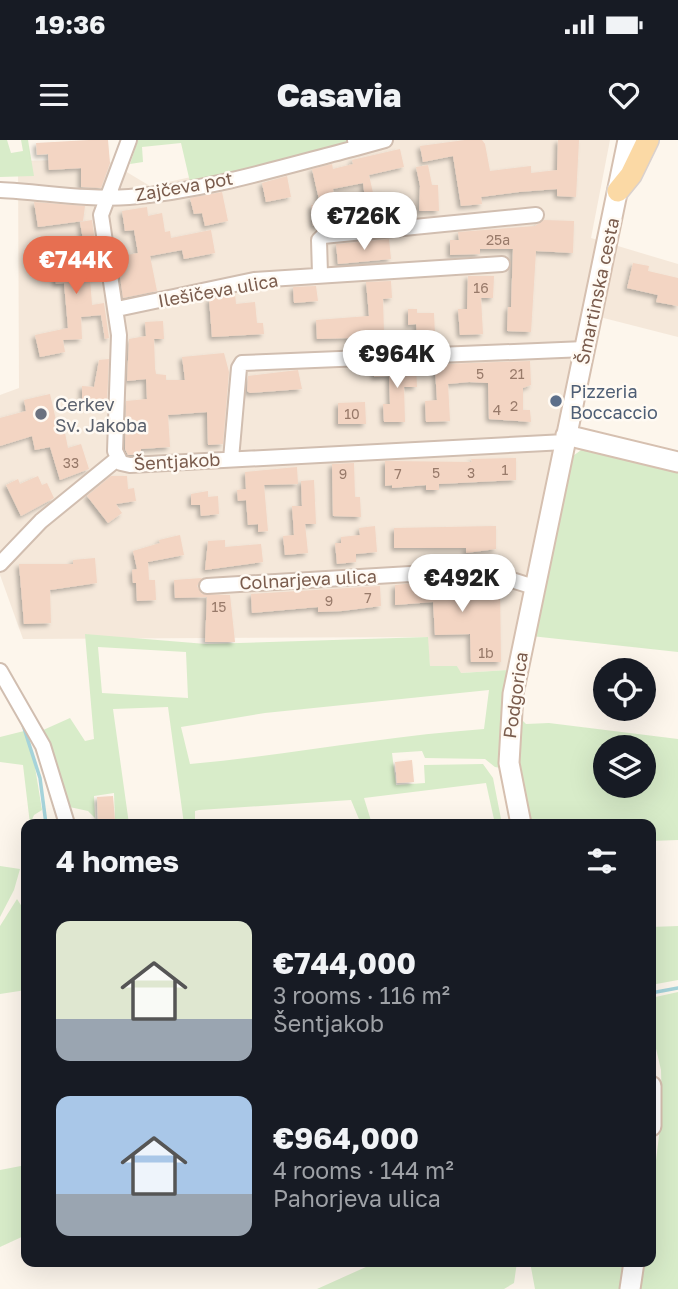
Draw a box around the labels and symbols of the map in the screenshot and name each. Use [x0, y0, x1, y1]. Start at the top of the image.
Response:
street label: Zajčeva pot [133, 167, 235, 205]
pin: €726K [315, 192, 413, 252]
street label: Šmartinska cesta [571, 216, 623, 366]
house number: 25a [486, 231, 510, 248]
pin: €744K [27, 236, 125, 296]
street label: Ilešičeva ulica [156, 269, 280, 311]
house number: 16 [473, 279, 489, 296]
pin: €964K [348, 330, 446, 390]
house number: 5 [476, 365, 484, 382]
house number: 21 [510, 365, 525, 382]
place label: Pizzeria Boccaccio [570, 380, 658, 423]
place label: Cerkev Sv. Jakoba [55, 393, 147, 436]
marker: Pizzeria Boccaccio [548, 393, 564, 409]
house number: 2 [510, 397, 518, 414]
house number: 4 [493, 401, 501, 418]
house number: 10 [344, 405, 360, 422]
marker: Cerkev Sv. Jakoba [33, 406, 49, 422]
street label: Šentjakob [133, 448, 221, 474]
house number: 33 [63, 454, 79, 471]
house number: 1 [502, 461, 509, 478]
house number: 5 [432, 464, 440, 481]
house number: 3 [467, 464, 475, 481]
house number: 9 [339, 465, 347, 482]
house number: 7 [394, 465, 402, 482]
pin: €492K [413, 554, 511, 614]
street label: Colnarjeva ulica [239, 564, 377, 594]
house number: 7 [364, 589, 372, 606]
house number: 9 [325, 592, 333, 609]
house number: 15 [212, 598, 226, 615]
house number: 1b [478, 644, 494, 661]
street label: Podgorica [498, 650, 532, 740]

